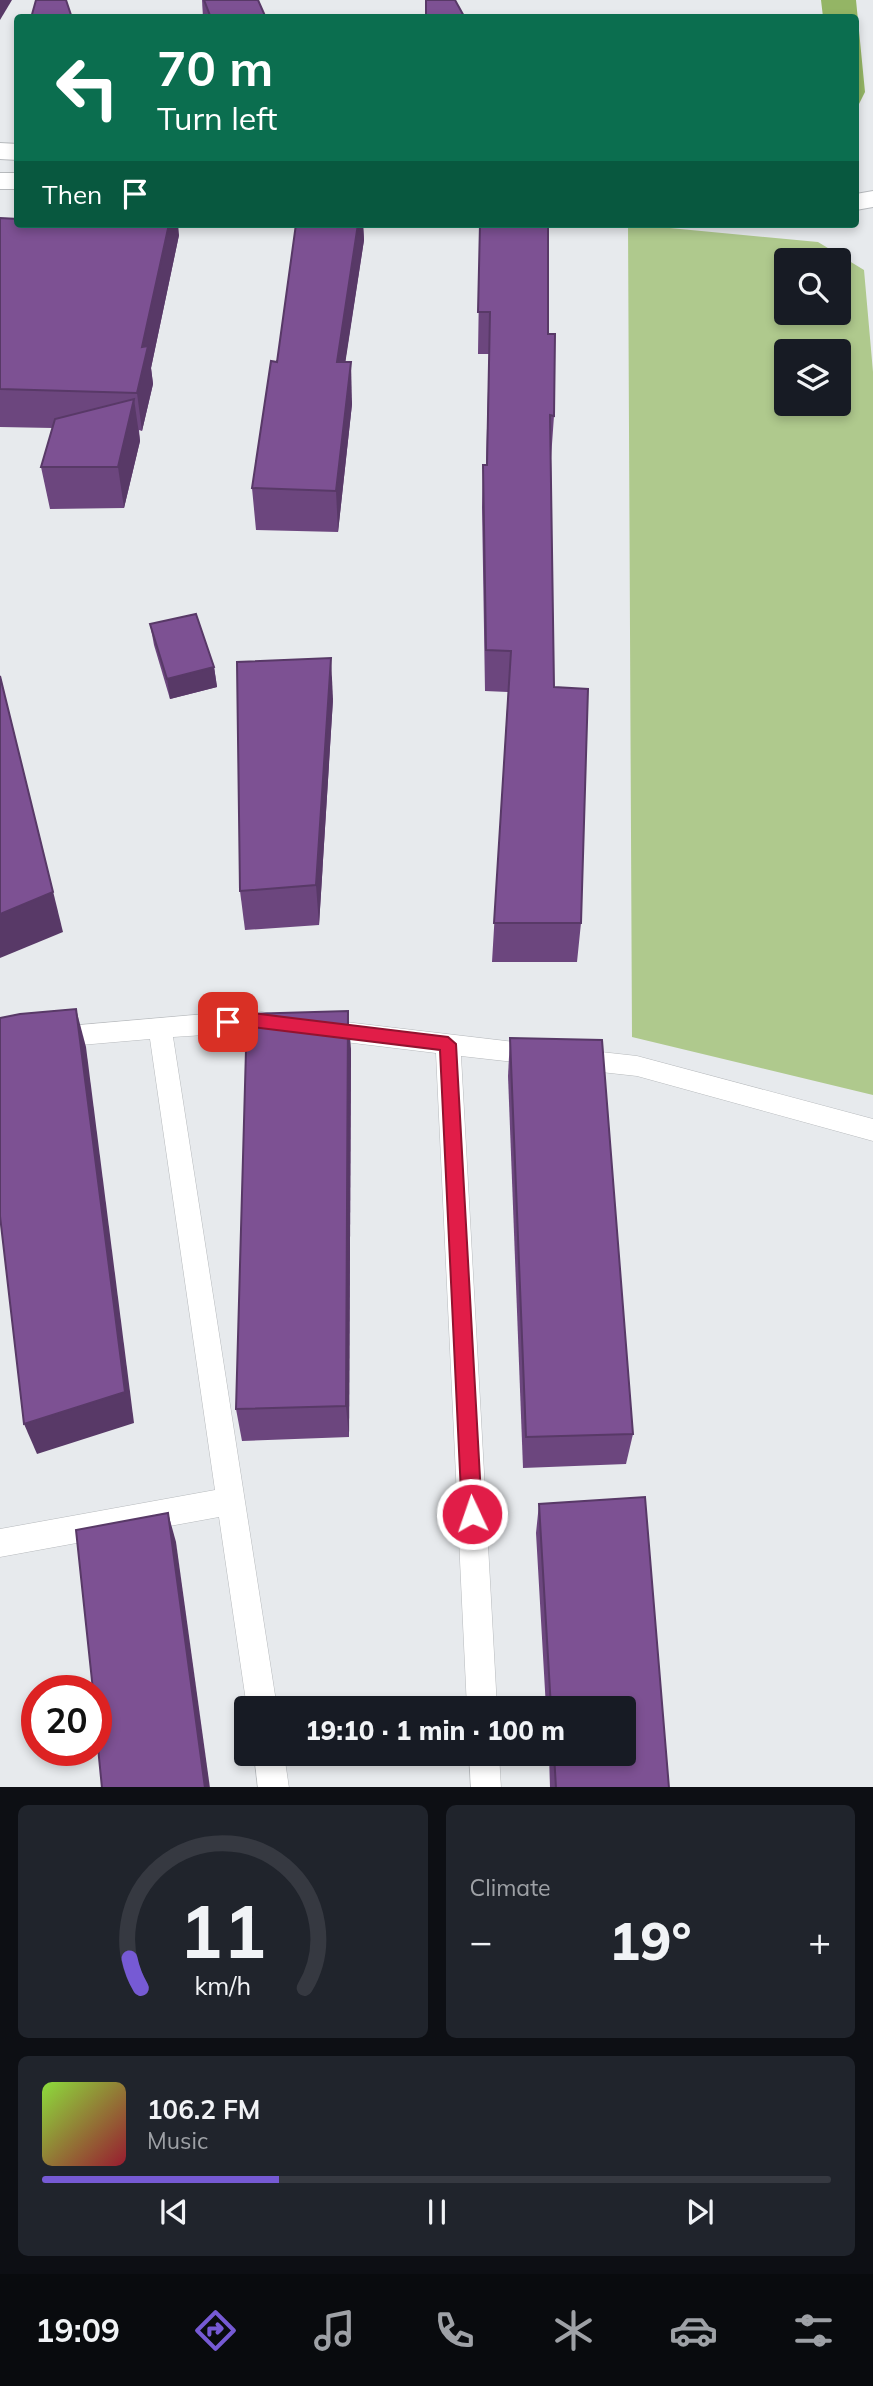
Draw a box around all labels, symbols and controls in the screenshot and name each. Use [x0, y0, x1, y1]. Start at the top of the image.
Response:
text: 70 m [157, 37, 273, 98]
icon: left [42, 42, 133, 133]
text: Turn left [157, 98, 277, 138]
icon: arrive [116, 175, 154, 213]
text: Then [42, 178, 102, 211]
map controls [774, 248, 851, 416]
button: search [774, 248, 851, 325]
button: layers [774, 339, 851, 416]
pin [198, 992, 258, 1052]
icon: arrive [209, 1003, 247, 1041]
position arrow [435, 1477, 509, 1551]
speed limit sign: 20 [21, 1675, 112, 1766]
text: 19:10 · 1 min · 100 m [305, 1714, 565, 1747]
text: Climate [470, 1873, 551, 1902]
text: 11 [179, 1885, 266, 1976]
text: 19° [609, 1908, 691, 1973]
text: − [470, 1917, 492, 1965]
text: + [808, 1917, 831, 1965]
text: km/h [194, 1969, 251, 2000]
text: 106.2 FM [147, 2093, 260, 2126]
text: Music [147, 2126, 208, 2155]
icon: previous [155, 2193, 193, 2231]
icon: pause [418, 2193, 456, 2231]
icon: next [681, 2193, 719, 2231]
icon: directions [191, 2306, 240, 2355]
icon: music [310, 2306, 359, 2355]
icon: phone [430, 2306, 479, 2355]
icon: climate [549, 2306, 598, 2355]
icon: car [669, 2306, 718, 2355]
icon: filters [789, 2306, 838, 2355]
text: 19:09 [35, 2310, 120, 2350]

